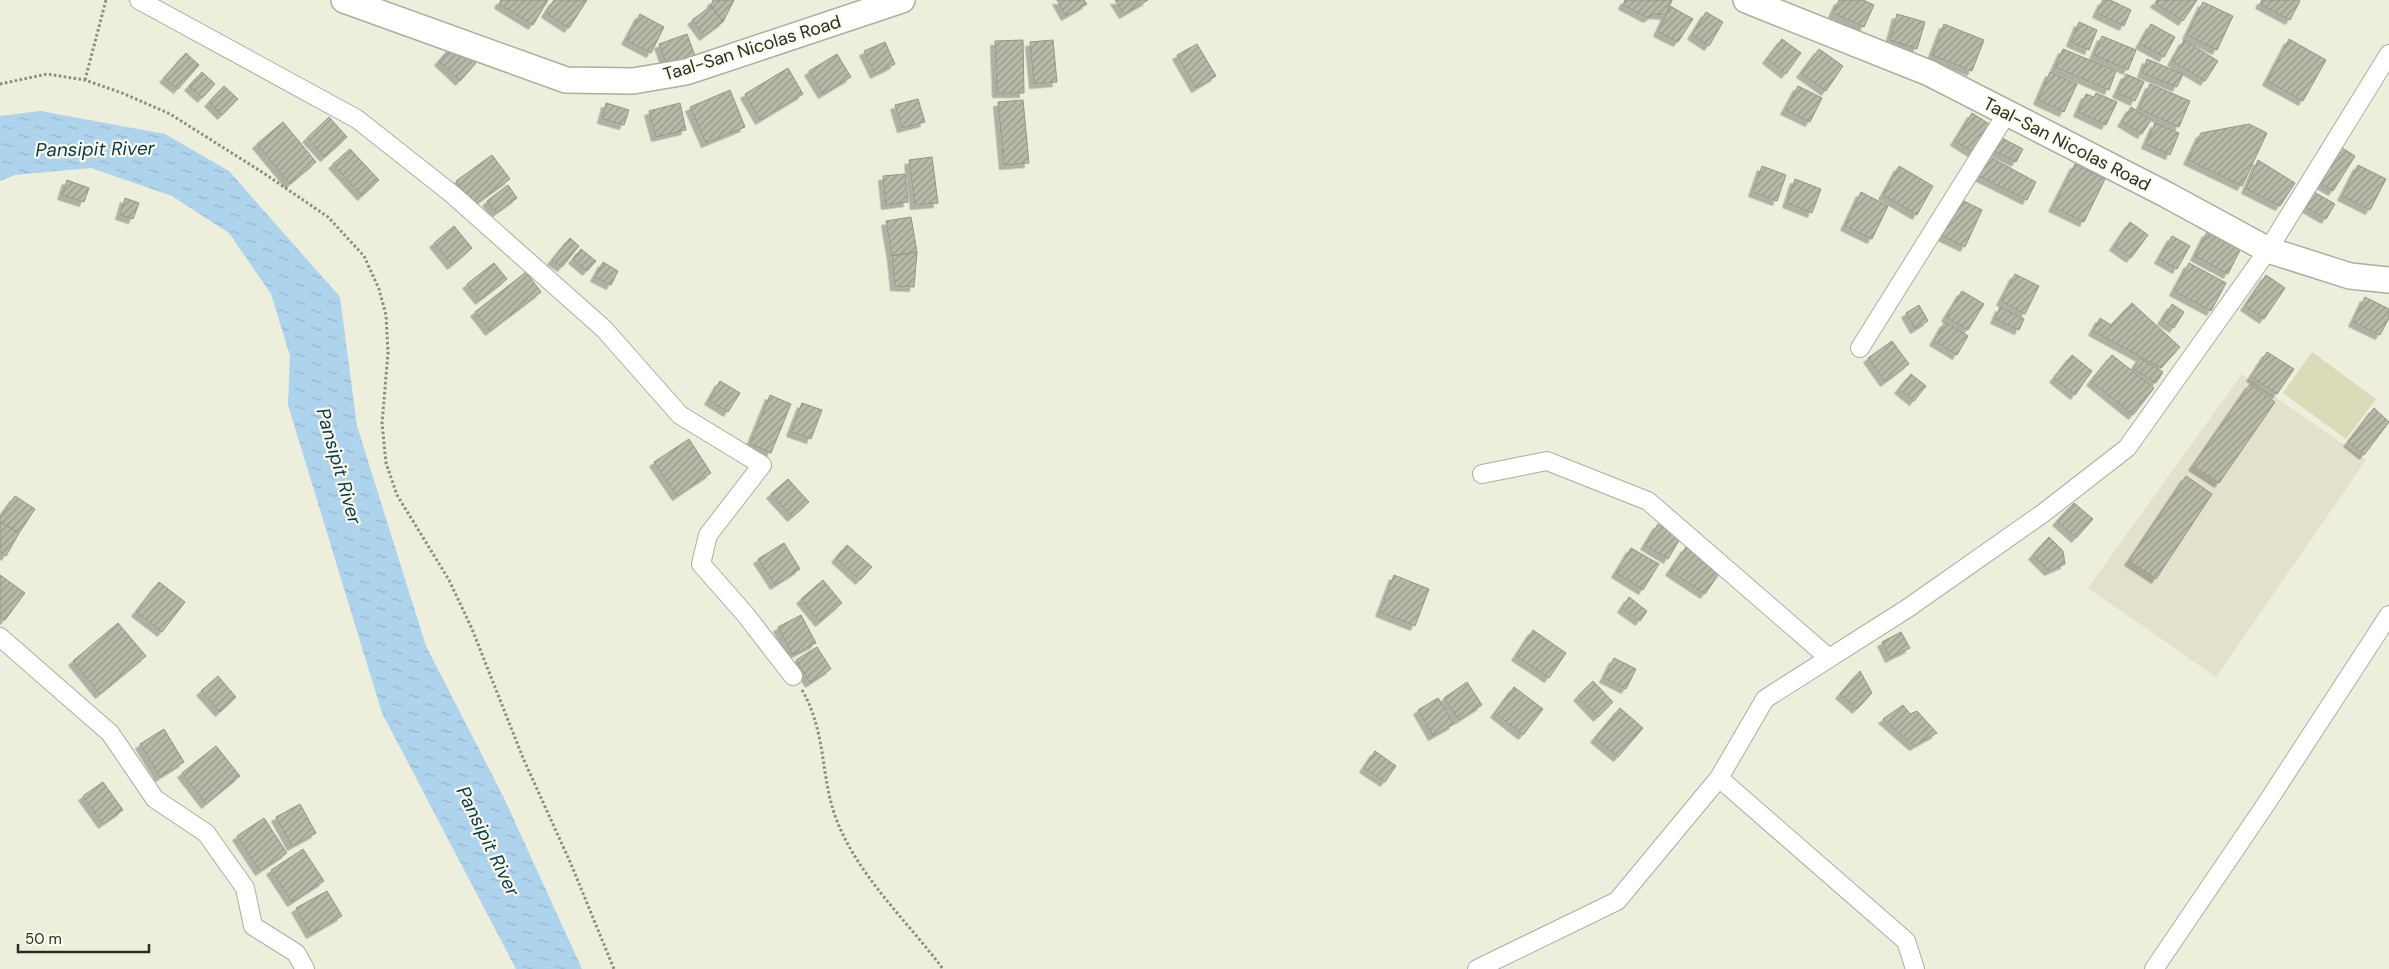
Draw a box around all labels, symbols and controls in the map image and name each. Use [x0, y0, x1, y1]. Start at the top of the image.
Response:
street label: Taal-San Nicolas Road [660, 10, 844, 86]
street label: Taal-San Nicolas Road [1979, 91, 2155, 197]
water label: Pansipit River [35, 135, 156, 163]
water label: Pansipit River [311, 405, 368, 528]
water label: Pansipit River [451, 782, 526, 901]
scale bar [18, 922, 149, 954]
text: 50 m [25, 929, 62, 949]

